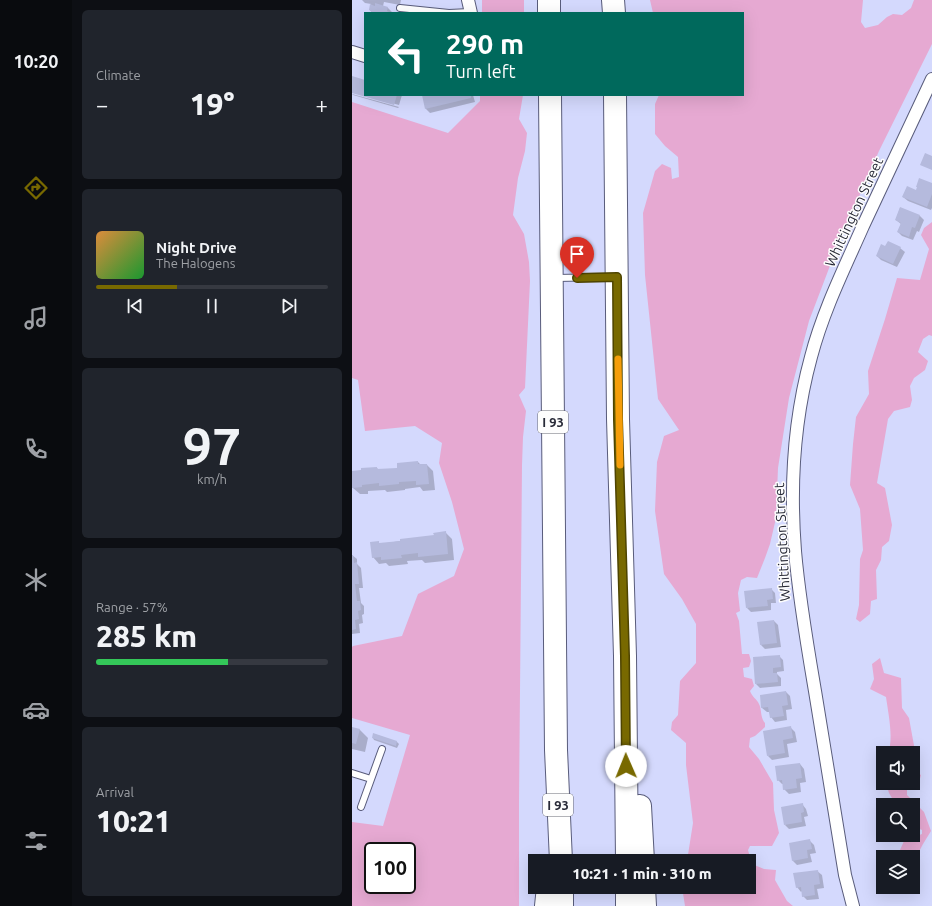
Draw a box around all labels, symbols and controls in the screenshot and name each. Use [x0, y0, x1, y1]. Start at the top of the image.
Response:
icon: left [380, 28, 432, 80]
text: 290 m [446, 28, 524, 59]
text: 10:20 [13, 51, 59, 71]
text: Turn left [446, 61, 516, 81]
text: Climate [96, 68, 141, 82]
text: 19° [190, 87, 234, 121]
text: − [96, 92, 108, 117]
text: + [316, 92, 328, 117]
street label: Whittington Street [822, 154, 887, 269]
icon: directions [22, 174, 50, 202]
pin [560, 237, 594, 278]
text: Night Drive [156, 239, 237, 256]
icon: arrive [566, 243, 588, 265]
text: The Halogens [156, 256, 235, 270]
icon: previous [124, 295, 146, 317]
icon: pause [201, 295, 223, 317]
icon: next [278, 295, 300, 317]
icon: music [22, 304, 50, 332]
road number: I 93 [538, 411, 568, 433]
text: 97 [183, 417, 241, 475]
icon: phone [22, 435, 50, 463]
text: km/h [197, 472, 227, 486]
street label: Whittington Street [771, 482, 793, 602]
icon: climate [22, 566, 50, 594]
text: Range · 57% [96, 600, 168, 614]
text: 285 km [96, 619, 197, 653]
icon: car [22, 696, 50, 724]
position arrow [605, 745, 647, 787]
map controls [876, 746, 920, 894]
button: sound [876, 746, 920, 790]
text: Arrival [96, 785, 134, 799]
road number: I 93 [543, 794, 573, 816]
button: search [876, 798, 920, 842]
text: 10:21 [96, 804, 171, 838]
icon: filters [22, 827, 50, 855]
speed limit sign: 100 [364, 842, 416, 894]
button: layers [876, 850, 920, 894]
text: 10:21 · 1 min · 310 m [572, 865, 712, 882]

